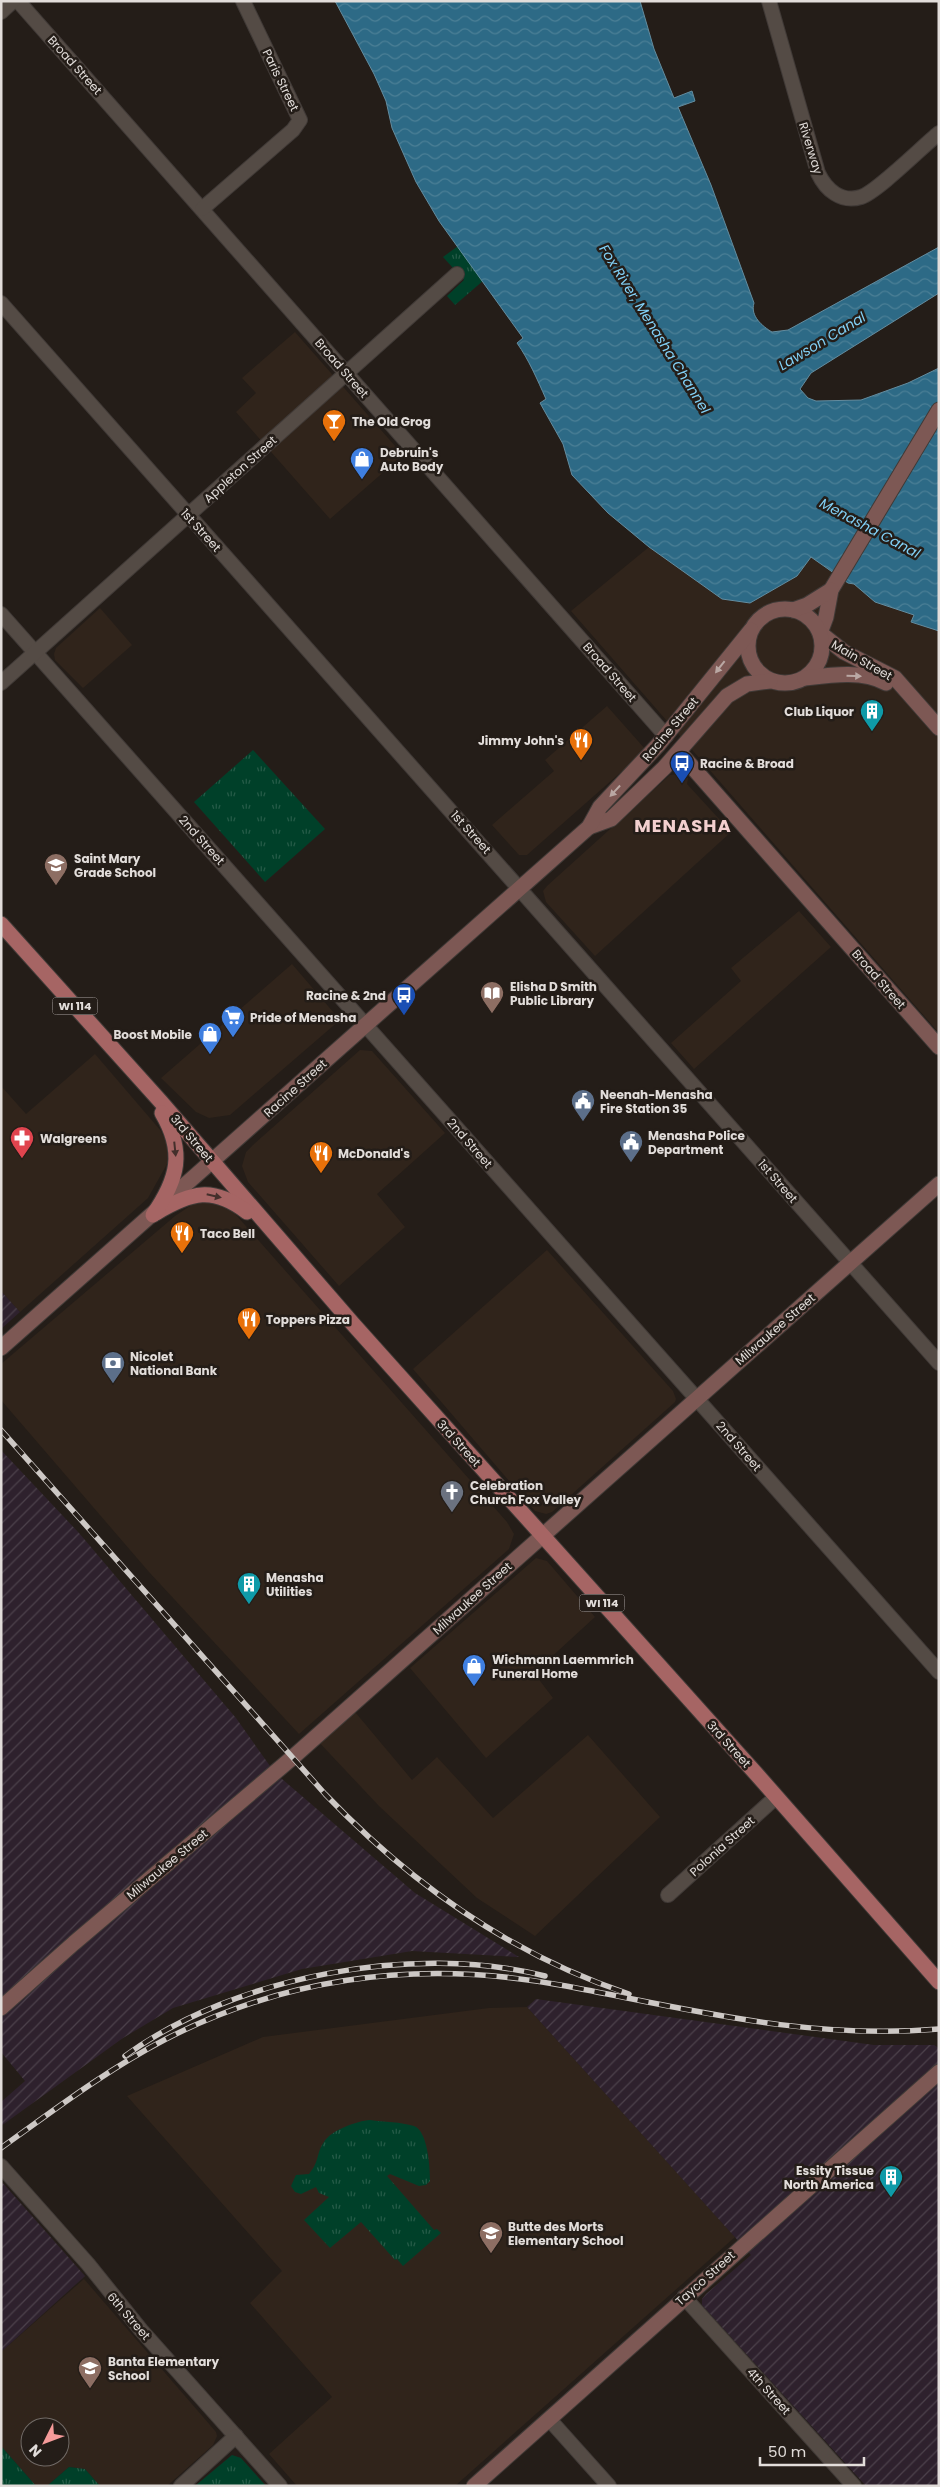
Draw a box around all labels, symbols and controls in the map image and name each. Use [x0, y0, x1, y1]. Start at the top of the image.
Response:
street label: Broad Street [44, 32, 106, 98]
street label: Paris Street [259, 46, 303, 114]
street label: Riverway [795, 120, 827, 176]
water label: Fox River, Menasha Channel [595, 241, 716, 418]
water label: Lawson Canal [775, 307, 870, 375]
street label: Broad Street [311, 334, 373, 402]
bar icon: The Old Grog [321, 408, 347, 442]
place label: The Old Grog [352, 413, 431, 430]
street label: Appleton Street [200, 432, 280, 506]
place label: Debruin's Auto Body [380, 444, 444, 475]
shop icon: Debruin's Auto Body [349, 446, 375, 480]
water label: Menasha Canal [816, 493, 924, 563]
street label: 1st Street [177, 505, 225, 555]
street label: Main Street [829, 636, 895, 684]
street label: Broad Street [579, 638, 641, 706]
one-way arrow [715, 660, 726, 673]
one-way arrow [846, 672, 862, 680]
street label: Racine Street [638, 693, 702, 765]
building icon: Club Liquor [859, 698, 885, 732]
place label: Club Liquor [784, 703, 854, 720]
restaurant icon: Jimmy John's [568, 727, 594, 761]
place label: Jimmy John's [478, 732, 564, 749]
bus stop icon: Racine & Broad [669, 750, 695, 784]
place label: Racine & Broad [700, 755, 794, 772]
one-way arrow [609, 784, 621, 796]
street label: 1st Street [447, 807, 495, 857]
street label: 2nd Street [175, 812, 229, 868]
district label: MENASHA [634, 813, 732, 838]
place label: Saint Mary Grade School [74, 850, 156, 881]
school or university icon: Saint Mary Grade School [43, 852, 69, 886]
street label: Broad Street [848, 945, 910, 1013]
place label: Elisha D Smith Public Library [510, 978, 597, 1009]
library icon: Elisha D Smith Public Library [479, 980, 505, 1014]
bus stop icon: Racine & 2nd [391, 982, 417, 1016]
place label: Racine & 2nd [306, 987, 386, 1004]
road number: WI 114 [52, 998, 98, 1014]
supermarket icon: Pride of Menasha [220, 1004, 246, 1038]
place label: Pride of Menasha [250, 1009, 356, 1026]
shop icon: Boost Mobile [197, 1021, 223, 1055]
place label: Boost Mobile [113, 1026, 193, 1043]
street label: Racine Street [260, 1055, 330, 1121]
place label: Neenah-Menasha Fire Station 35 [600, 1086, 713, 1117]
public building icon: Neenah-Menasha Fire Station 35 [570, 1088, 596, 1122]
street label: 3rd Street [167, 1110, 217, 1166]
street label: 2nd Street [444, 1114, 496, 1172]
pharmacy icon: Walgreens [9, 1125, 35, 1159]
place label: Menasha Police Department [648, 1127, 746, 1158]
public building icon: Menasha Police Department [618, 1129, 644, 1163]
place label: Walgreens [40, 1130, 107, 1147]
restaurant icon: McDonald's [308, 1140, 334, 1174]
one-way arrow [171, 1141, 179, 1157]
place label: McDonald's [338, 1145, 410, 1162]
street label: 1st Street [754, 1155, 802, 1207]
one-way arrow [207, 1192, 223, 1200]
restaurant icon: Taco Bell [169, 1220, 195, 1254]
place label: Taco Bell [200, 1225, 255, 1242]
street label: Milwaukee Street [731, 1289, 819, 1369]
restaurant icon: Toppers Pizza [236, 1306, 262, 1340]
place label: Toppers Pizza [266, 1311, 350, 1328]
place label: Nicolet National Bank [130, 1348, 218, 1379]
bank icon: Nicolet National Bank [100, 1350, 126, 1384]
street label: 3rd Street [433, 1416, 485, 1470]
street label: 2nd Street [713, 1417, 765, 1475]
place label: Celebration Church Fox Valley [470, 1477, 582, 1508]
church icon: Celebration Church Fox Valley [439, 1479, 465, 1513]
street label: Milwaukee Street [429, 1558, 515, 1638]
place label: Menasha Utilities [266, 1569, 324, 1600]
building icon: Menasha Utilities [236, 1571, 262, 1605]
road number: WI 114 [580, 1595, 624, 1612]
place label: Wichmann Laemmrich Funeral Home [492, 1651, 634, 1682]
shop icon: Wichmann Laemmrich Funeral Home [461, 1653, 487, 1687]
street label: 3rd Street [703, 1717, 755, 1771]
street label: Polonia Street [686, 1812, 758, 1880]
street label: Milwaukee Street [123, 1825, 211, 1903]
place label: Essity Tissue North America [784, 2162, 875, 2193]
building icon: Essity Tissue North America [878, 2164, 904, 2198]
place label: Butte des Morts Elementary School [508, 2218, 623, 2249]
school or university icon: Butte des Morts Elementary School [478, 2220, 504, 2254]
street label: Tayco Street [672, 2247, 738, 2309]
street label: 6th Street [104, 2289, 154, 2343]
place label: Banta Elementary School [108, 2353, 219, 2384]
school or university icon: Banta Elementary School [77, 2355, 103, 2389]
street label: 4th Street [743, 2364, 795, 2418]
north arrow [20, 2417, 70, 2467]
scale bar [760, 2434, 864, 2466]
text: N [24, 2440, 46, 2461]
text: 50 m [768, 2441, 806, 2462]

